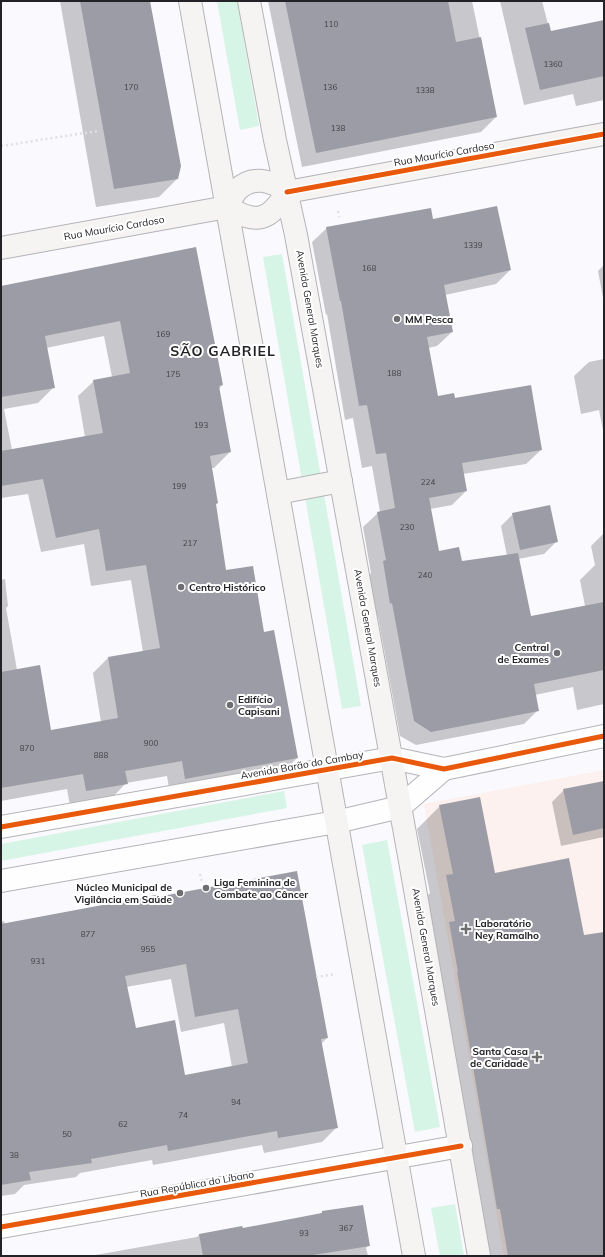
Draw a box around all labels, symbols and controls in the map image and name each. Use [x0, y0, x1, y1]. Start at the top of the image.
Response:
house number: 110 [324, 19, 338, 29]
house number: 1360 [543, 59, 563, 69]
house number: 170 [124, 82, 138, 92]
house number: 136 [323, 82, 337, 92]
house number: 1338 [415, 85, 435, 95]
house number: 138 [331, 123, 345, 133]
street label: Rua Maurício Cardoso [393, 139, 496, 169]
street label: Rua Maurício Cardoso [63, 213, 166, 243]
house number: 1339 [463, 240, 483, 250]
street label: Avenida General Marques [293, 249, 327, 369]
house number: 168 [362, 263, 376, 273]
place label: MM Pesca [405, 313, 453, 326]
marker: MM Pesca [392, 314, 402, 324]
house number: 169 [156, 329, 170, 339]
district label: SÃO GABRIEL [170, 342, 276, 360]
house number: 188 [387, 368, 401, 378]
house number: 175 [166, 369, 180, 379]
house number: 193 [194, 420, 208, 430]
house number: 224 [421, 477, 435, 487]
house number: 199 [172, 481, 186, 491]
house number: 230 [400, 522, 414, 532]
house number: 217 [183, 538, 197, 548]
street label: Avenida General Marques [351, 568, 385, 688]
house number: 240 [418, 570, 432, 580]
place label: Centro Histórico [189, 581, 266, 594]
marker: Centro Histórico [176, 582, 186, 592]
place label: Central de Exames [497, 641, 549, 666]
marker: Central de Exames [552, 648, 562, 658]
place label: Edifício Capisani [238, 693, 280, 718]
marker: Edifício Capisani [225, 700, 235, 710]
house number: 900 [144, 738, 158, 748]
house number: 870 [20, 743, 34, 753]
street label: Avenida Barão do Cambay [240, 748, 365, 782]
house number: 888 [94, 750, 108, 760]
place label: Liga Feminina de Combate ao Câncer [214, 876, 308, 901]
place label: Núcleo Municipal de Vigilância em Saúde [73, 881, 173, 906]
marker: Liga Feminina de Combate ao Câncer [201, 883, 211, 893]
street label: Avenida General Marques [409, 887, 443, 1007]
marker: Núcleo Municipal de Vigilância em Saúde [175, 888, 185, 898]
place label: Laboratório Ney Ramalho [475, 917, 539, 942]
marker: Laboratório Ney Ramalho [460, 923, 472, 935]
house number: 877 [81, 929, 95, 939]
house number: 955 [141, 944, 155, 954]
house number: 931 [31, 956, 45, 966]
place label: Santa Casa de Caridade [470, 1045, 529, 1070]
marker: Santa Casa de Caridade [531, 1051, 543, 1063]
house number: 94 [231, 1097, 241, 1107]
house number: 74 [178, 1110, 188, 1120]
house number: 62 [118, 1119, 128, 1129]
house number: 50 [62, 1129, 72, 1139]
house number: 38 [9, 1150, 19, 1160]
street label: Rua República do Líbano [139, 1168, 255, 1200]
house number: 367 [339, 1223, 353, 1233]
house number: 93 [299, 1228, 309, 1238]

